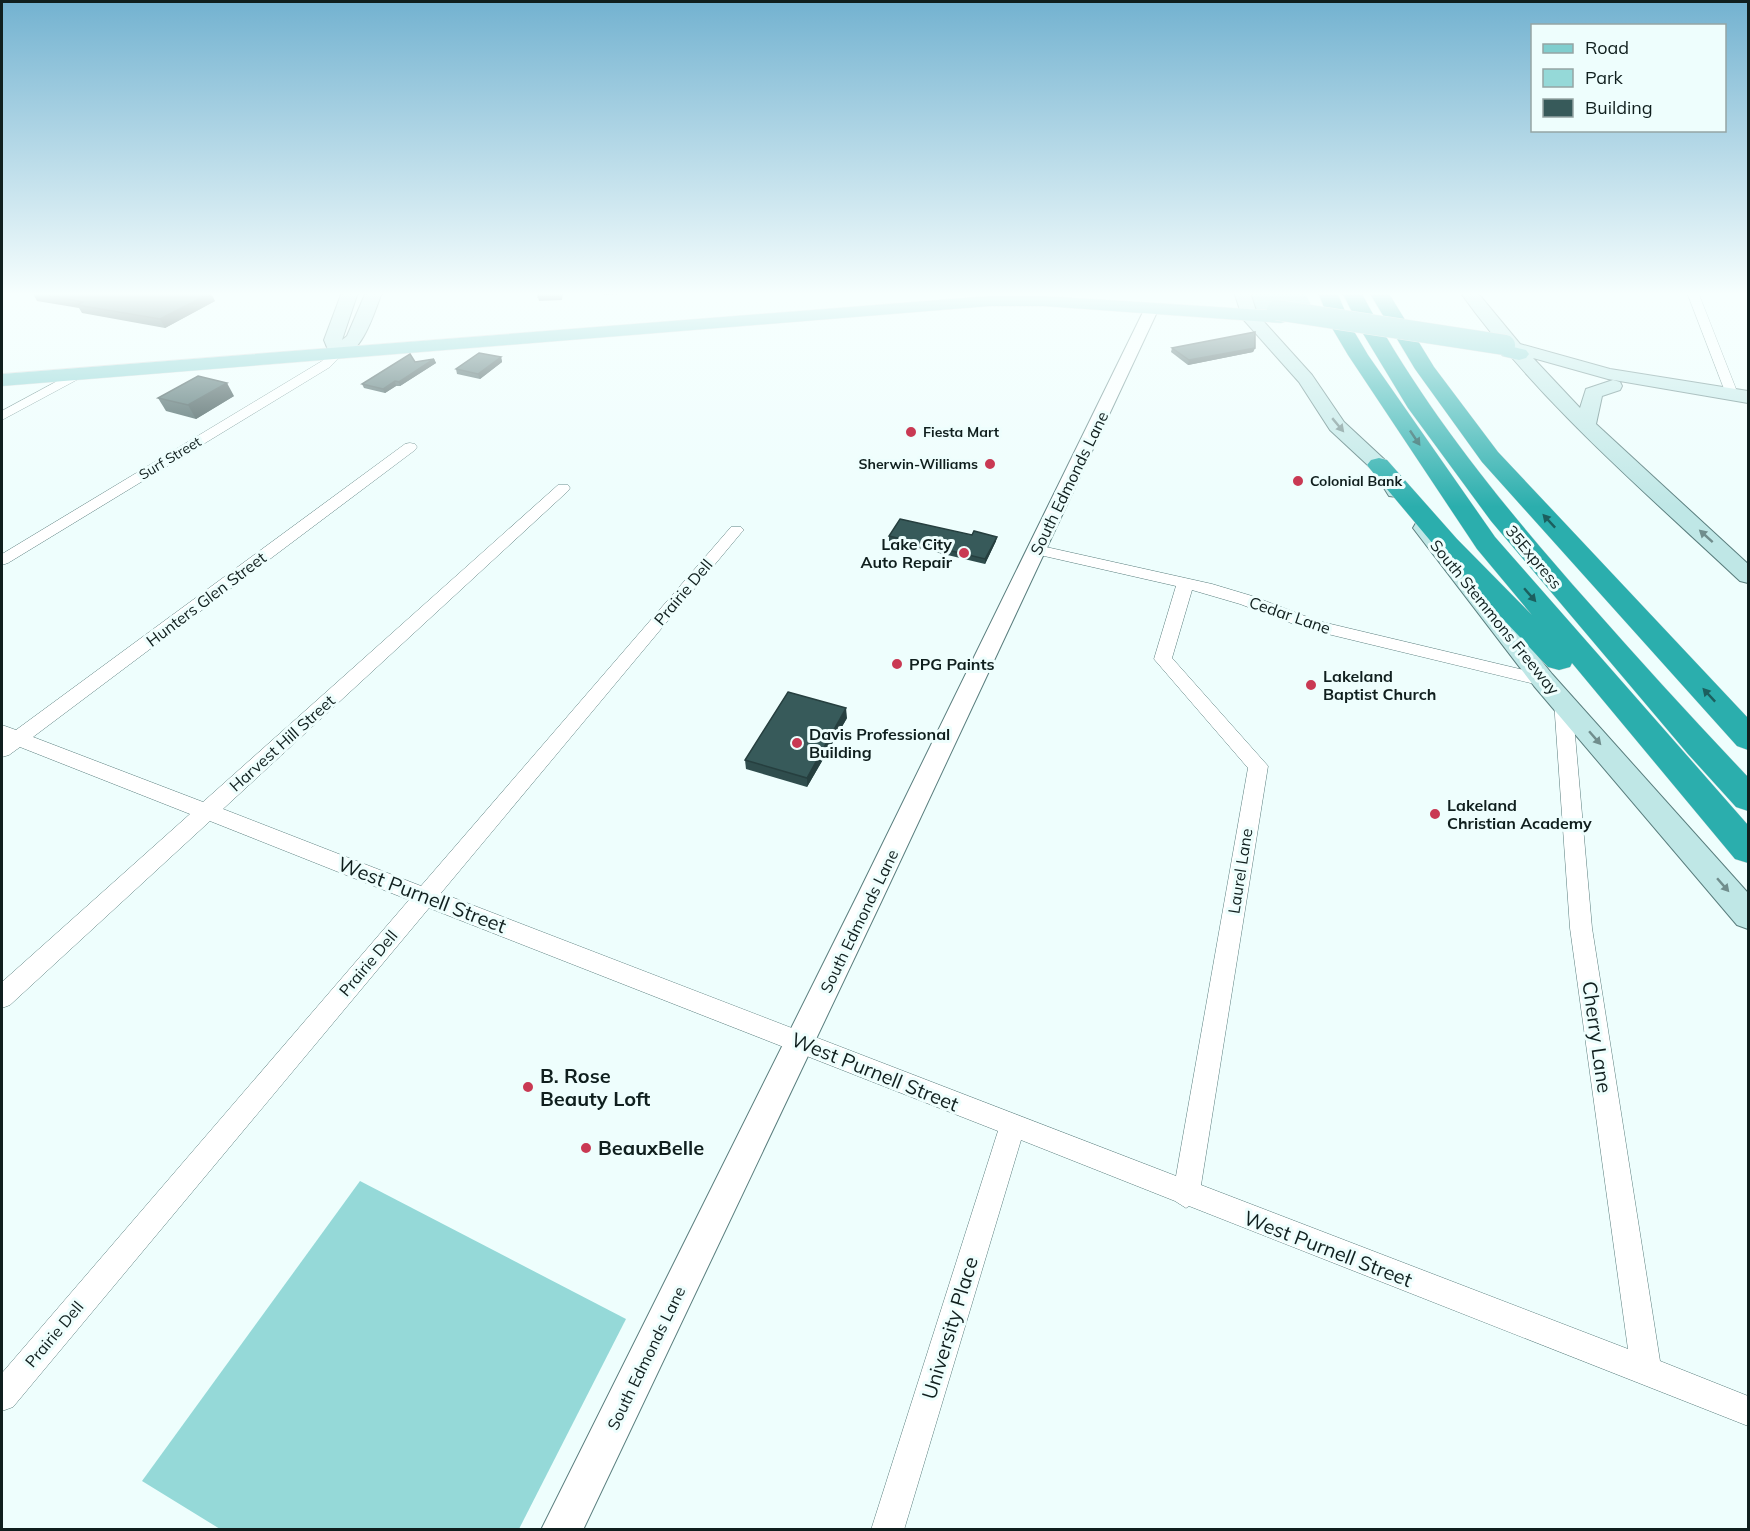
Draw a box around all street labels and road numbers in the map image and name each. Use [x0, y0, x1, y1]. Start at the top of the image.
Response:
street label: South Edmonds Lane [1026, 408, 1112, 558]
street label: Surf Street [136, 432, 204, 484]
street label: 35Express [1502, 521, 1566, 593]
street label: South Stemmons Freeway [1426, 535, 1564, 699]
street label: Hunters Glen Street [142, 547, 270, 651]
street label: Prairie Dell [650, 555, 716, 629]
street label: Cedar Lane [1247, 592, 1333, 638]
street label: Harvest Hill Street [225, 690, 339, 796]
street label: Laurel Lane [1223, 827, 1257, 915]
street label: South Edmonds Lane [816, 846, 902, 996]
street label: West Purnell Street [334, 851, 510, 938]
street label: Prairie Dell [335, 926, 401, 1000]
street label: Cherry Lane [1577, 979, 1618, 1094]
street label: West Purnell Street [788, 1027, 963, 1117]
street label: West Purnell Street [1240, 1205, 1416, 1292]
street label: University Place [916, 1254, 983, 1402]
street label: South Edmonds Lane [603, 1283, 689, 1433]
street label: Prairie Dell [21, 1297, 87, 1371]

